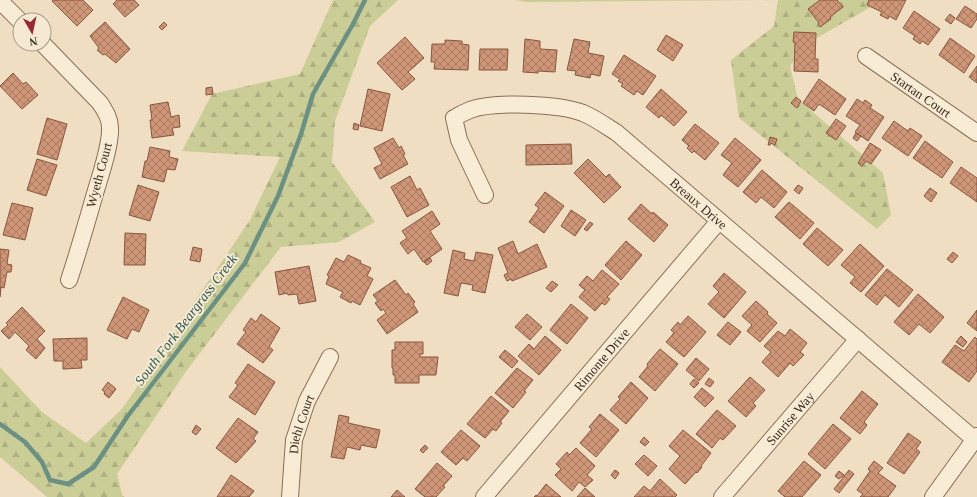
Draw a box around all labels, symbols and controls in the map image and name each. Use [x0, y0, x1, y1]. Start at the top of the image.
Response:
north arrow [12, 12, 52, 52]
text: N [29, 35, 38, 48]
street label: Startan Court [888, 68, 954, 120]
street label: Wyeth Court [83, 140, 115, 209]
street label: Breaux Drive [667, 175, 731, 232]
water label: South Fork Beargrass Creek [132, 251, 240, 388]
street label: Rimonte Drive [570, 325, 632, 394]
street label: Sunrise Way [763, 388, 817, 448]
street label: Diehl Court [286, 391, 317, 455]

